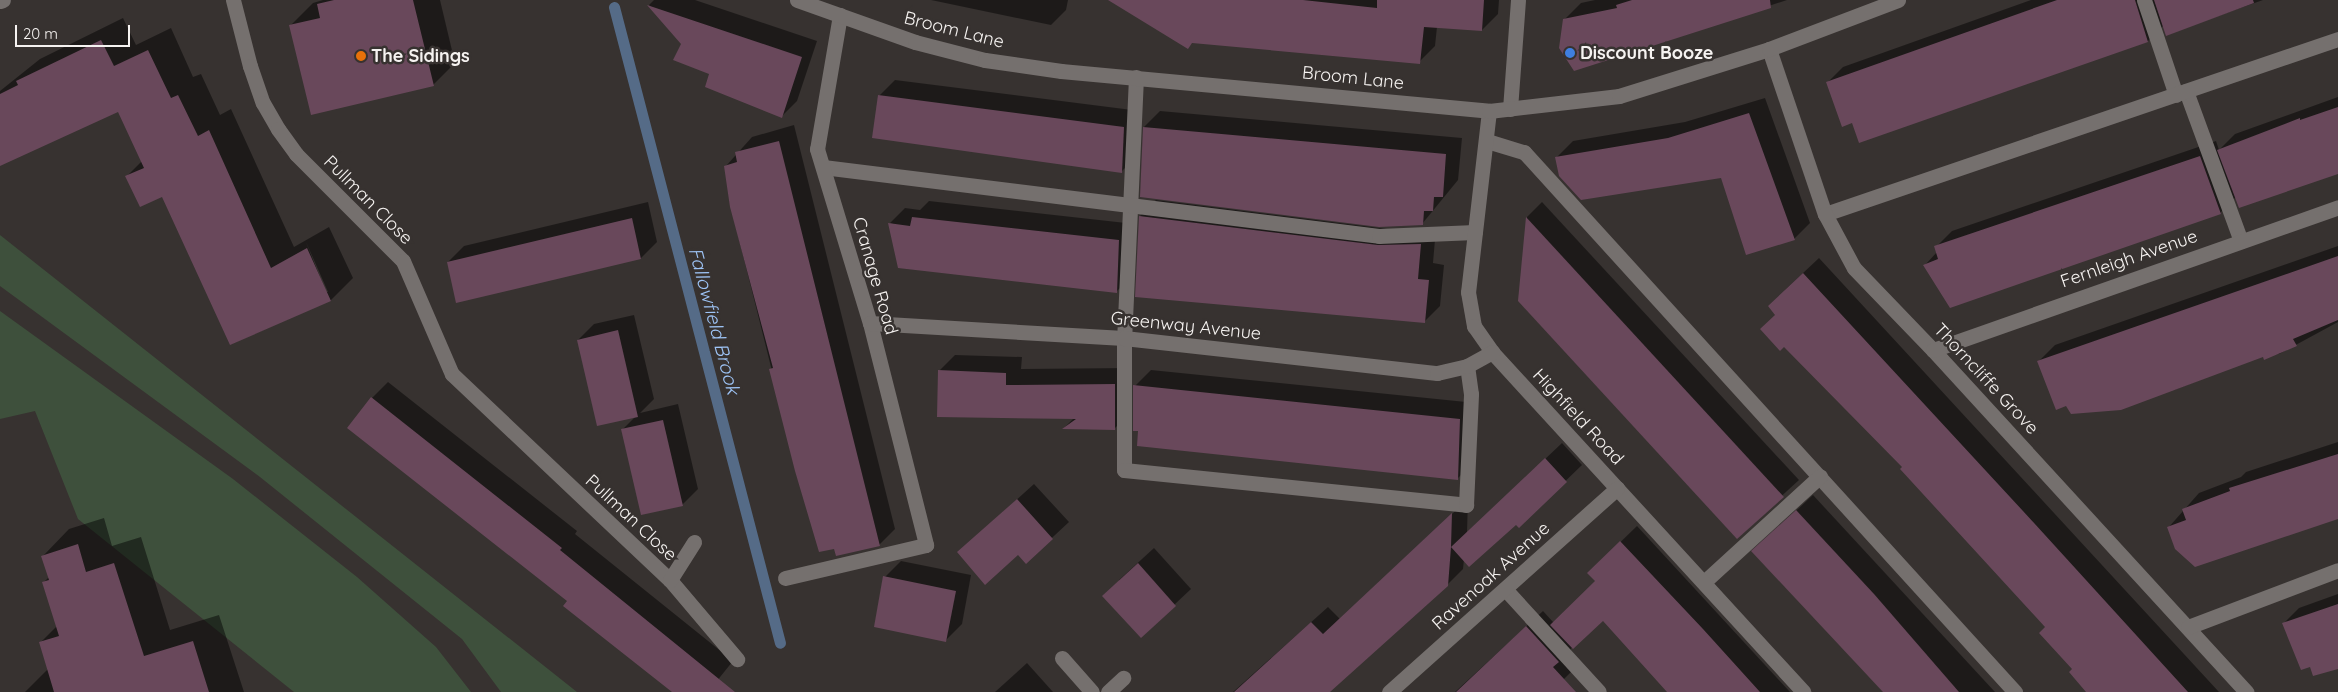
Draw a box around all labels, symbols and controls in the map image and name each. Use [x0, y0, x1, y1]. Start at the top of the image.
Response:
street label: Broom Lane [902, 7, 1006, 53]
scale bar [18, 15, 132, 47]
text: 20 m [23, 24, 58, 43]
place label: Discount Booze [1580, 42, 1713, 64]
place label: The Sidings [371, 45, 470, 67]
marker: Discount Booze [1564, 47, 1576, 59]
marker: The Sidings [355, 50, 367, 62]
street label: Broom Lane [1301, 62, 1405, 94]
street label: Pullman Close [319, 151, 417, 249]
street label: Cranage Road [848, 215, 902, 337]
street label: Fernleigh Avenue [2058, 225, 2200, 293]
water label: Fallowfield Brook [683, 245, 745, 397]
street label: Greenway Avenue [1110, 307, 1262, 345]
street label: Thorncliffe Grove [1929, 319, 2043, 439]
street label: Highfield Road [1528, 365, 1628, 469]
street label: Pullman Close [581, 470, 681, 566]
street label: Ravenoak Avenue [1428, 518, 1554, 634]

